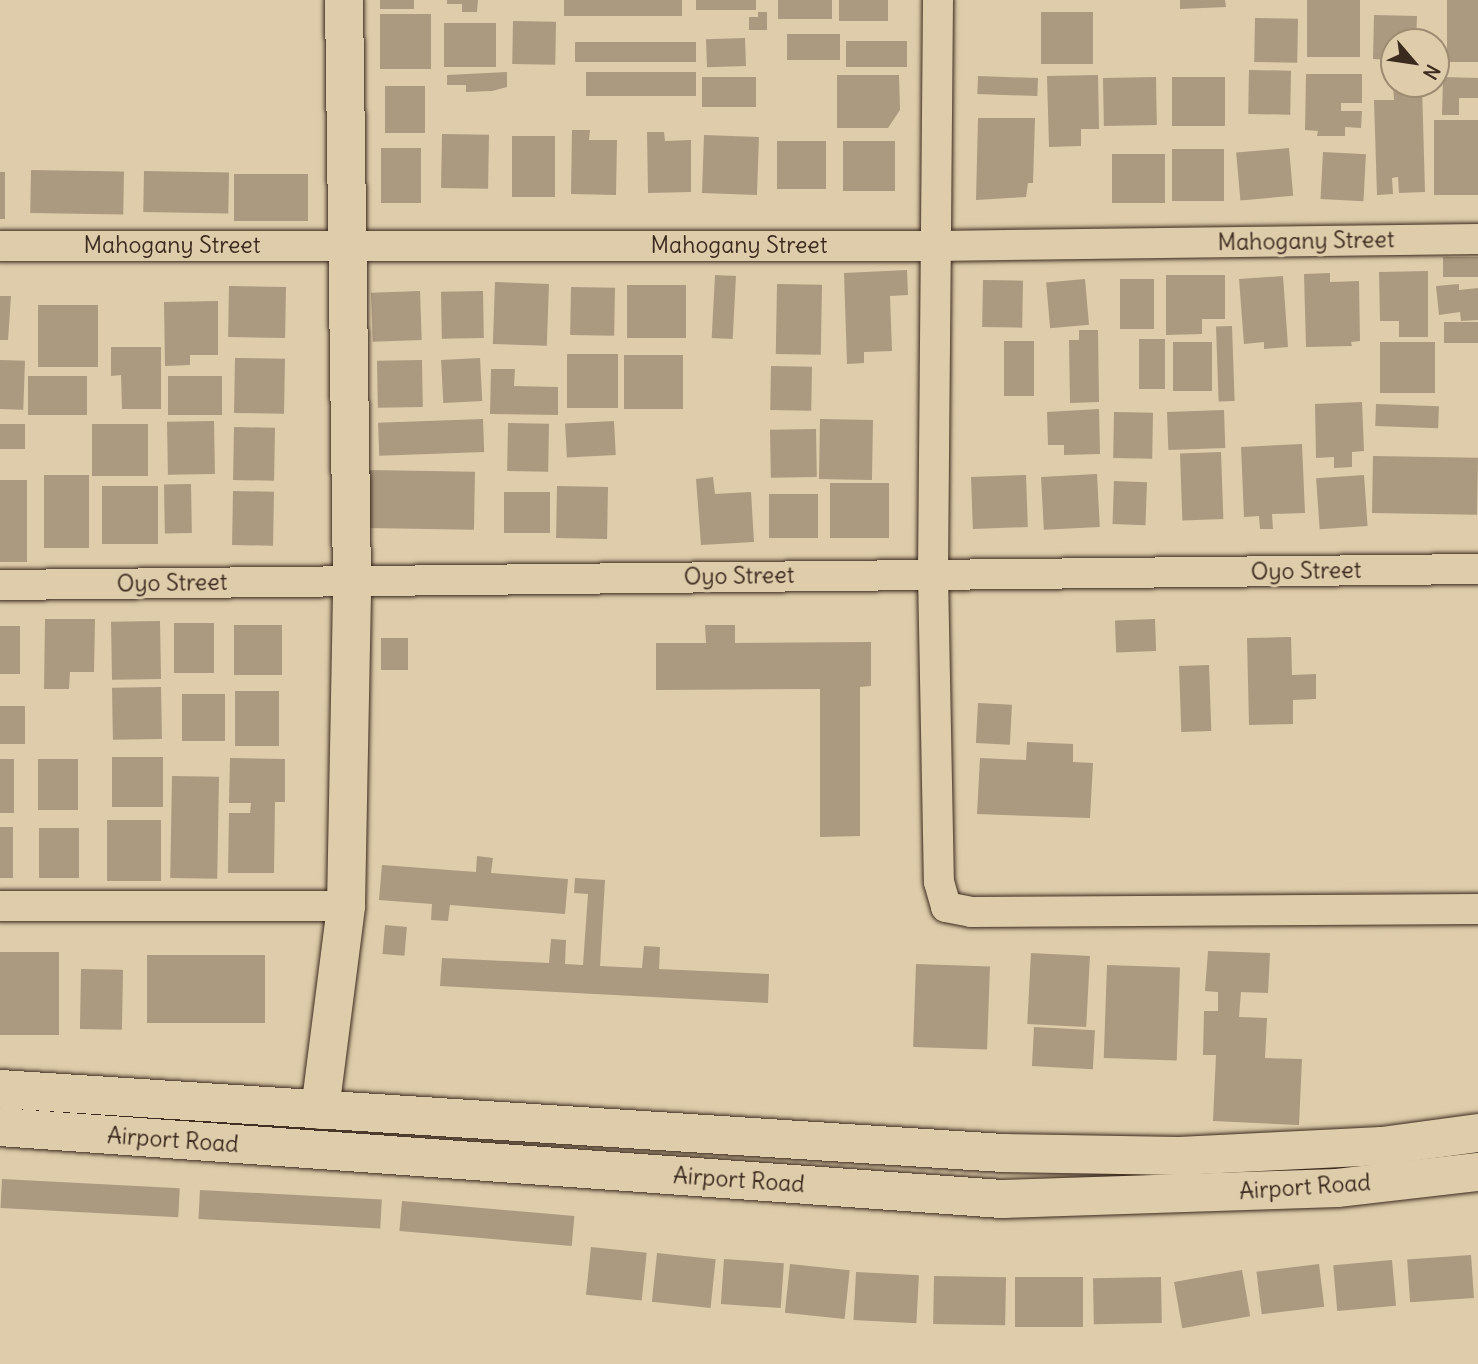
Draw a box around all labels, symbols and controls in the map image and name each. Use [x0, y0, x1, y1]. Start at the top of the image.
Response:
north arrow [1380, 28, 1450, 98]
text: N [1418, 61, 1445, 84]
street label: Mahogany Street [1217, 226, 1395, 256]
street label: Mahogany Street [84, 231, 260, 259]
street label: Mahogany Street [651, 231, 827, 259]
street label: Oyo Street [1250, 556, 1362, 586]
street label: Oyo Street [683, 561, 795, 591]
street label: Oyo Street [116, 568, 228, 598]
street label: Airport Road [106, 1122, 240, 1158]
street label: Airport Road [672, 1162, 806, 1198]
street label: Airport Road [1238, 1169, 1372, 1205]

